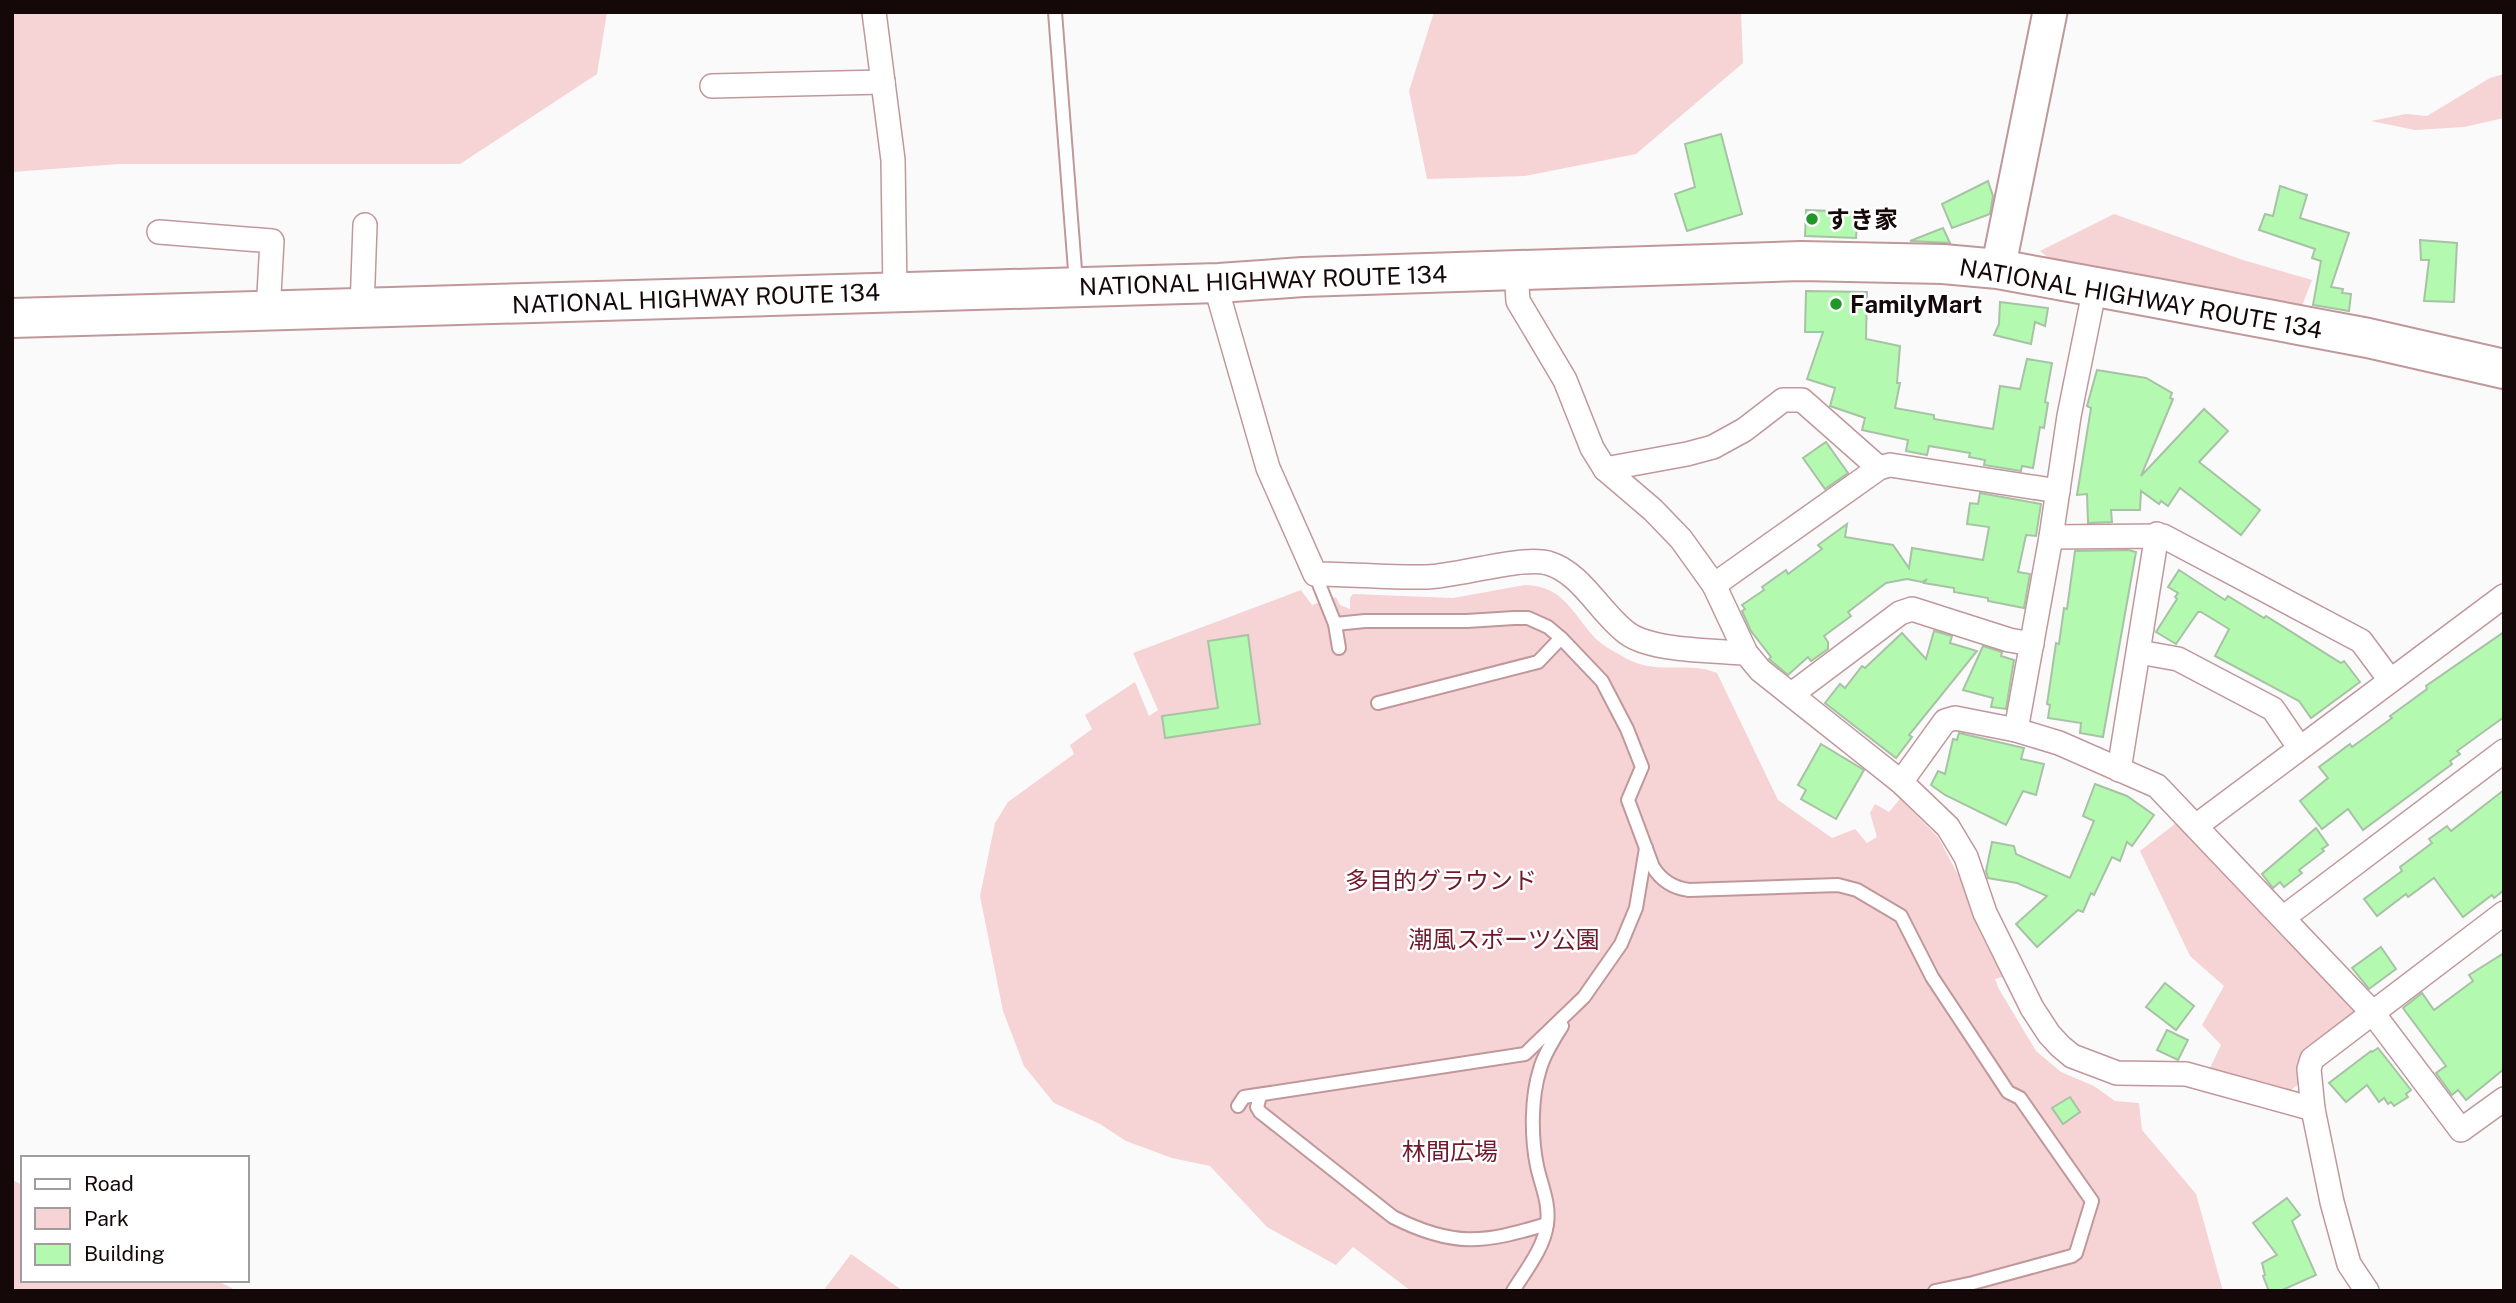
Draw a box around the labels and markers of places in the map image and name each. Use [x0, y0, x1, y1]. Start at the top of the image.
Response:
place label: すき家 [1826, 205, 1898, 233]
marker: すき家 [1804, 211, 1820, 227]
place label: FamilyMart [1850, 290, 1982, 318]
marker: FamilyMart [1828, 296, 1844, 312]

